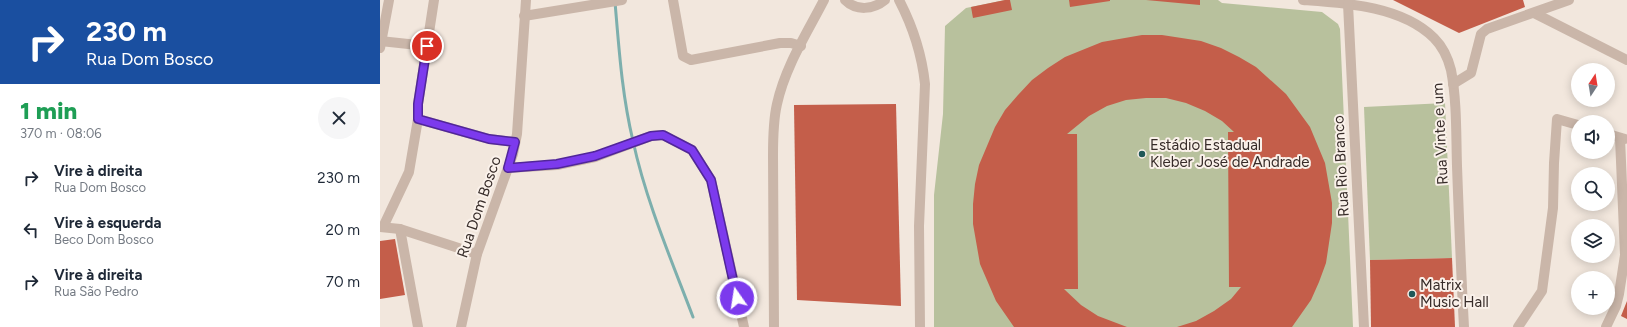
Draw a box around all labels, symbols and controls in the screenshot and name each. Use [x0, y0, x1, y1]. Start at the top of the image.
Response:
text: 230 m [86, 14, 167, 48]
icon: right [20, 16, 72, 68]
pin [410, 29, 444, 63]
icon: arrive [416, 35, 438, 57]
text: Rua Dom Bosco [86, 48, 214, 70]
north arrow [1571, 63, 1615, 107]
map controls [1571, 63, 1615, 315]
street label: Rua Vinte e um [1428, 83, 1452, 185]
text: 1 min [20, 96, 77, 125]
button: close [318, 97, 360, 139]
street label: Rua Rio Branco [1329, 115, 1353, 217]
button: sound [1571, 115, 1615, 159]
text: 370 m · 08:06 [20, 126, 102, 141]
place label: Estádio Estadual Kleber José de Andrade [1150, 136, 1309, 171]
marker: Estádio Estadual Kleber José de Andrade [1137, 149, 1147, 159]
street label: Rua Dom Bosco [453, 154, 505, 260]
text: Vire à direita [54, 162, 143, 180]
icon: right [20, 167, 42, 189]
button: search [1571, 167, 1615, 211]
text: 230 m [317, 169, 360, 187]
text: Rua Dom Bosco [54, 180, 146, 195]
text: Vire à esquerda [54, 214, 161, 232]
icon: left [20, 219, 42, 241]
button: layers [1571, 219, 1615, 263]
text: 20 m [326, 221, 360, 239]
text: Beco Dom Bosco [54, 232, 154, 247]
text: Vire à direita [54, 266, 143, 284]
icon: right [20, 271, 42, 293]
button: + [1571, 271, 1615, 315]
text: 70 m [326, 273, 360, 291]
place label: Matrix Music Hall [1420, 276, 1489, 311]
position arrow [716, 277, 758, 319]
text: Rua São Pedro [54, 284, 139, 299]
marker: Matrix Music Hall [1407, 289, 1417, 299]

